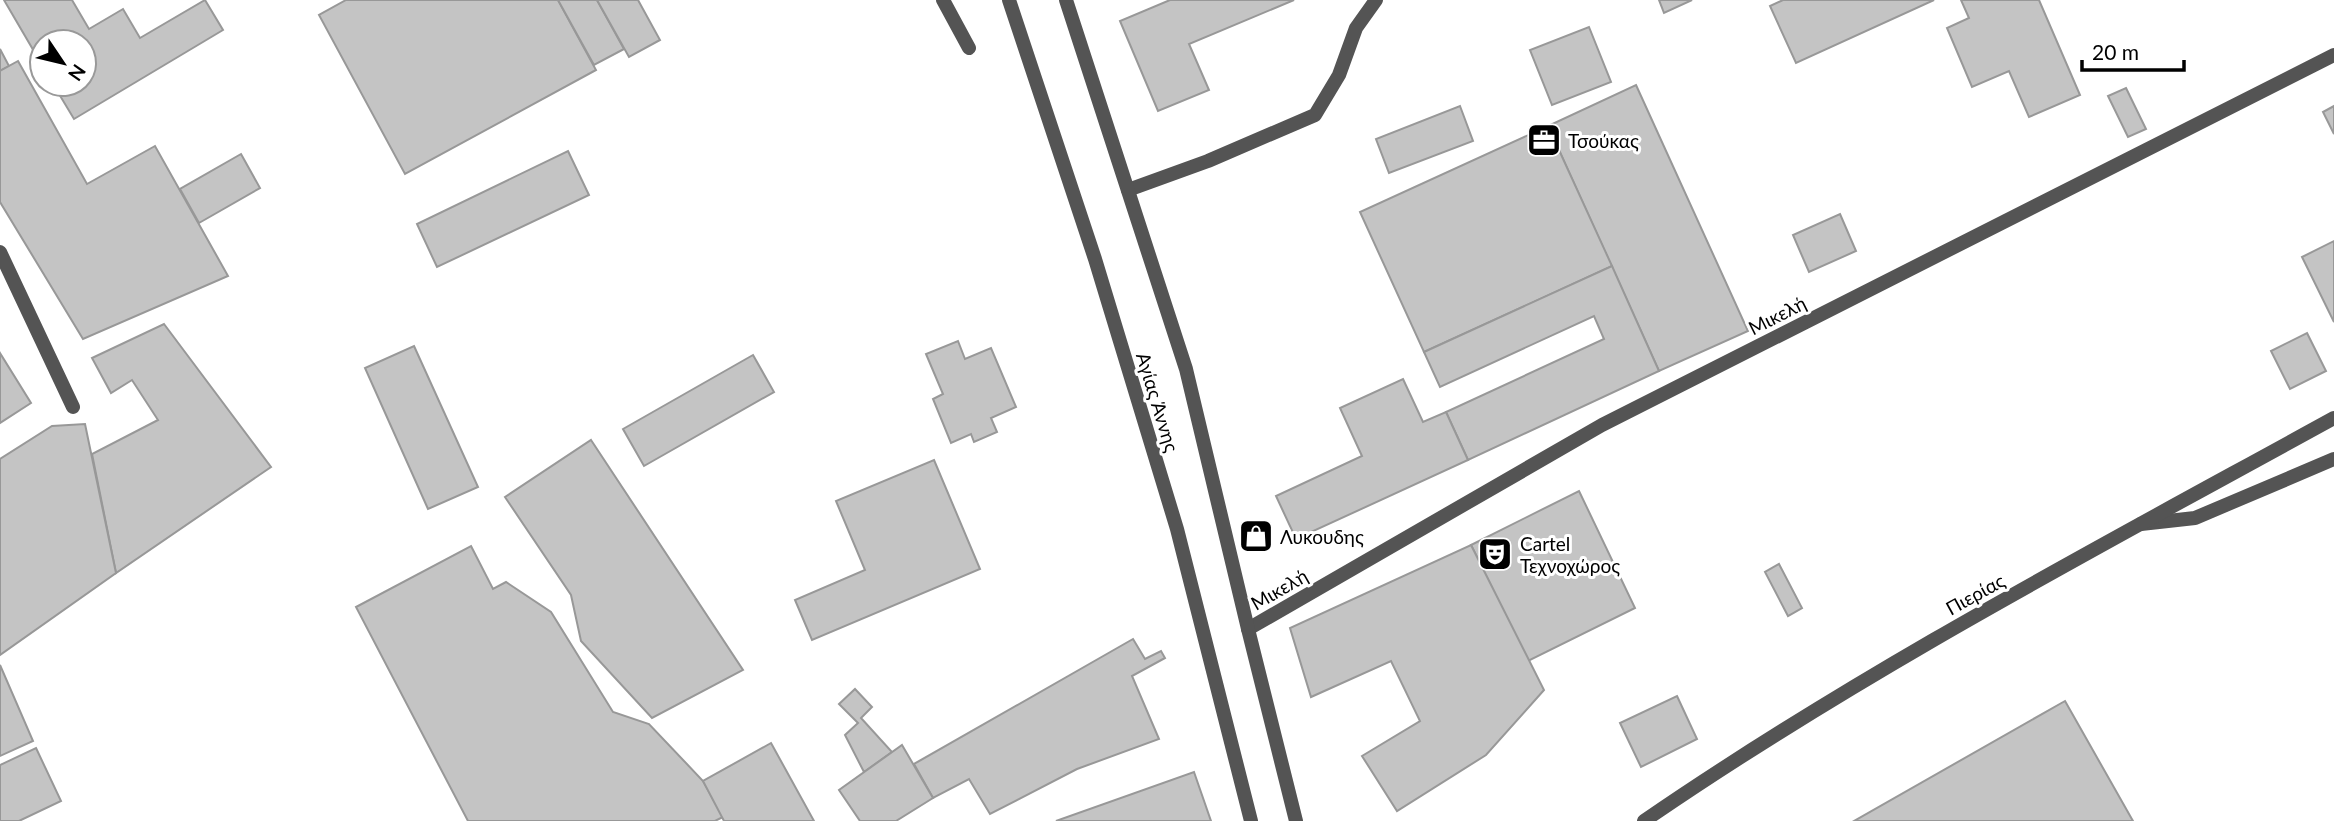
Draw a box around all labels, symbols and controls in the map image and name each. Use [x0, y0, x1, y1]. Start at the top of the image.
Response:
north arrow [28, 28, 98, 98]
scale bar [2082, 28, 2184, 72]
text: 20 m [2092, 39, 2139, 64]
text: N [64, 60, 91, 86]
office icon: Τσούκας [1525, 121, 1563, 159]
place label: Τσούκας [1568, 129, 1639, 152]
street label: Μικελή [1744, 291, 1810, 339]
street label: Αγίας Άννης [1132, 349, 1184, 455]
shop icon: Λυκουδης [1237, 517, 1275, 555]
place label: Λυκουδης [1280, 525, 1364, 548]
place label: Cartel Τεχνοχώρος [1520, 532, 1620, 577]
theatre icon: Cartel Τεχνοχώρος [1476, 535, 1514, 573]
street label: Μικελή [1247, 564, 1311, 614]
street label: Πιερίας [1942, 568, 2009, 620]

